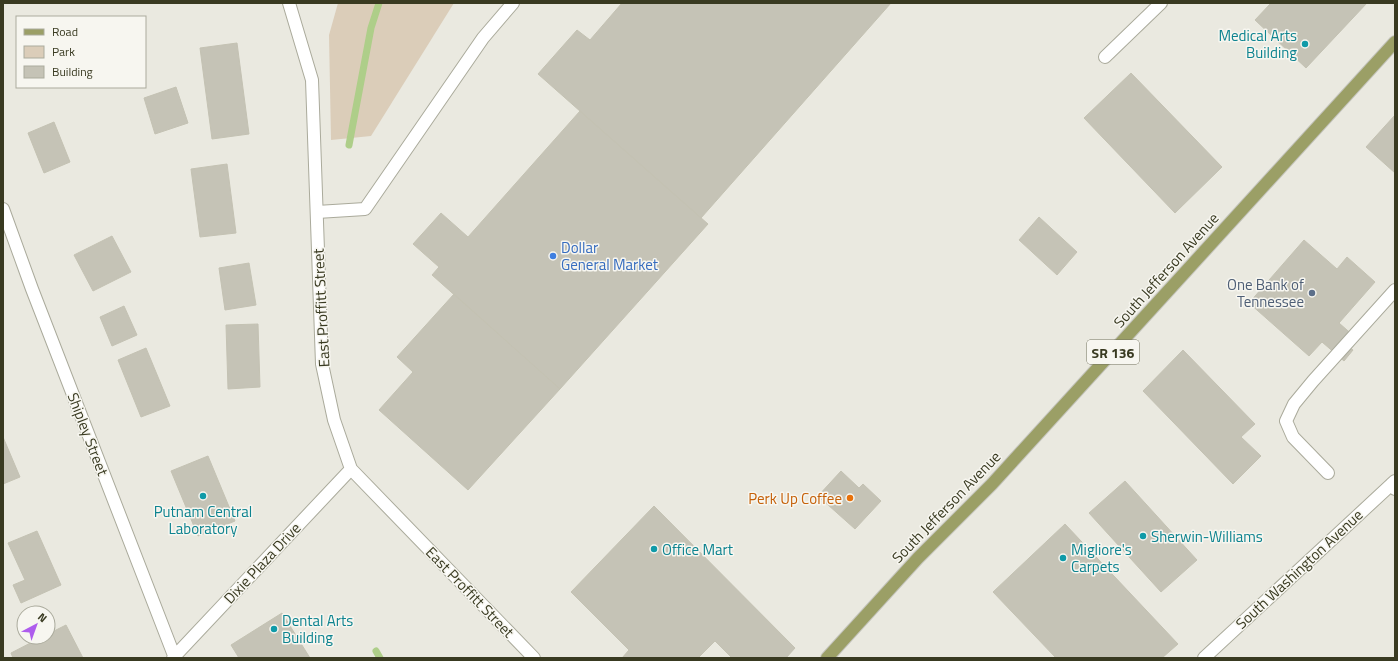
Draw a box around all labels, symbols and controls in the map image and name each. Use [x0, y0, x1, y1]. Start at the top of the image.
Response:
legend [16, 16, 146, 88]
text: Road [52, 22, 78, 41]
place label: Medical Arts Building [1218, 24, 1297, 64]
marker: Medical Arts Building [1300, 39, 1310, 49]
text: Park [52, 42, 75, 61]
text: Building [52, 62, 93, 81]
street label: South Jefferson Avenue [1108, 207, 1224, 333]
place label: Dollar General Market [561, 236, 659, 276]
street label: East Proffitt Street [306, 247, 336, 368]
marker: Dollar General Market [548, 251, 558, 261]
place label: One Bank of Tennessee [1227, 273, 1304, 313]
marker: One Bank of Tennessee [1307, 288, 1317, 298]
road number: SR 136 [1087, 340, 1139, 364]
street label: Shipley Street [62, 389, 115, 480]
street label: South Jefferson Avenue [886, 446, 1006, 568]
place label: Perk Up Coffee [748, 487, 842, 510]
marker: Putnam Central Laboratory [198, 491, 208, 501]
marker: Perk Up Coffee [845, 493, 855, 503]
place label: Putnam Central Laboratory [154, 500, 252, 540]
street label: South Washington Avenue [1230, 504, 1368, 634]
street label: Dixie Plaza Drive [218, 517, 306, 609]
place label: Sherwin-Williams [1151, 525, 1263, 548]
marker: Sherwin-Williams [1138, 531, 1148, 541]
place label: Office Mart [662, 538, 734, 561]
place label: Migliore's Carpets [1071, 538, 1132, 578]
street label: East Proffitt Street [420, 541, 520, 643]
marker: Office Mart [649, 544, 659, 554]
marker: Migliore's Carpets [1058, 553, 1068, 563]
north arrow [16, 605, 56, 645]
text: N [34, 609, 51, 626]
place label: Dental Arts Building [282, 609, 353, 649]
marker: Dental Arts Building [269, 624, 279, 634]

